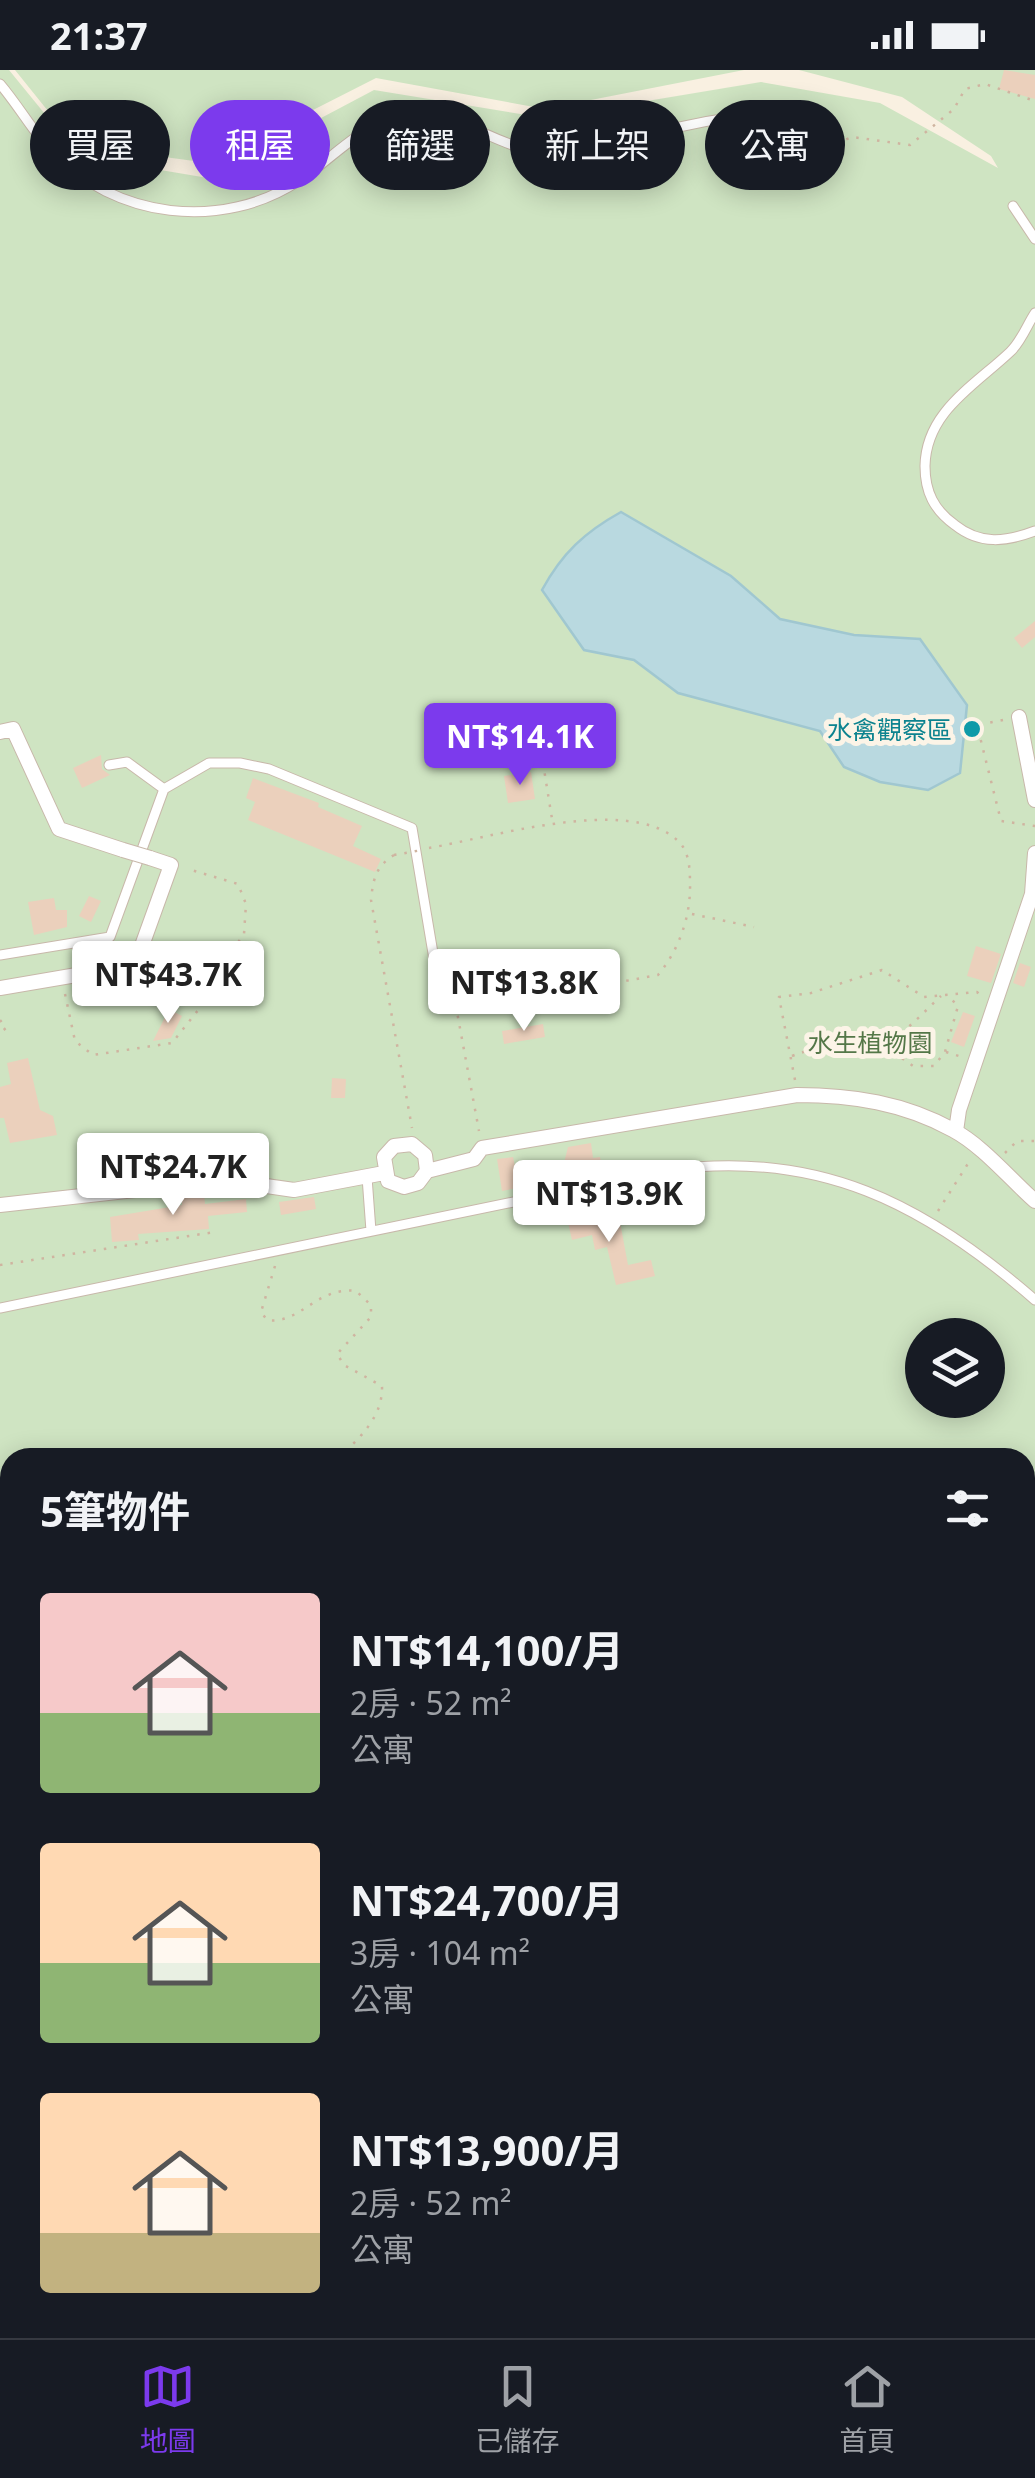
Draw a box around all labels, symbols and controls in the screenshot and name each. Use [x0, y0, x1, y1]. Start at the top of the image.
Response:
text: 21:37 [50, 9, 148, 61]
chip: 買屋 [30, 100, 170, 190]
chip: 租屋 [190, 100, 330, 190]
chip: 篩選 [350, 100, 490, 190]
chip: 新上架 [510, 100, 685, 190]
chip: 公寓 [705, 100, 845, 190]
pin: NT$14.1K [417, 703, 623, 788]
place label: 水禽觀察區 [827, 712, 952, 746]
text: NT$14.1K [446, 714, 594, 757]
marker: 水禽觀察區 [961, 718, 983, 740]
pin: NT$43.7K [65, 941, 271, 1026]
pin: NT$13.8K [421, 949, 627, 1034]
text: NT$43.7K [94, 952, 242, 995]
text: NT$13.8K [450, 960, 598, 1003]
park label: 水生植物園 [807, 1025, 933, 1059]
pin: NT$24.7K [70, 1133, 276, 1218]
text: NT$24.7K [99, 1144, 247, 1187]
pin: NT$13.9K [506, 1160, 712, 1245]
text: NT$13.9K [535, 1171, 683, 1214]
map controls [905, 1318, 1005, 1418]
button: layers [905, 1318, 1005, 1418]
icon: filters [940, 1481, 995, 1536]
text: 5筆物件 [40, 1482, 190, 1539]
text: NT$14,100/月 [350, 1621, 624, 1678]
icon: home [120, 1633, 240, 1753]
text: 2房 · 52 m² [350, 1681, 512, 1724]
text: 公寓 [350, 1727, 414, 1770]
text: NT$24,700/月 [350, 1871, 624, 1928]
icon: home [120, 1883, 240, 2003]
text: 3房 · 104 m² [350, 1931, 530, 1974]
text: 公寓 [350, 1977, 414, 2020]
text: NT$13,900/月 [350, 2121, 624, 2178]
icon: home [120, 2133, 240, 2253]
text: 2房 · 52 m² [350, 2181, 512, 2224]
text: 公寓 [350, 2227, 414, 2270]
tab: 地圖 [140, 2359, 196, 2459]
tab: 已儲存 [475, 2359, 559, 2459]
tab: 首頁 [839, 2359, 895, 2459]

